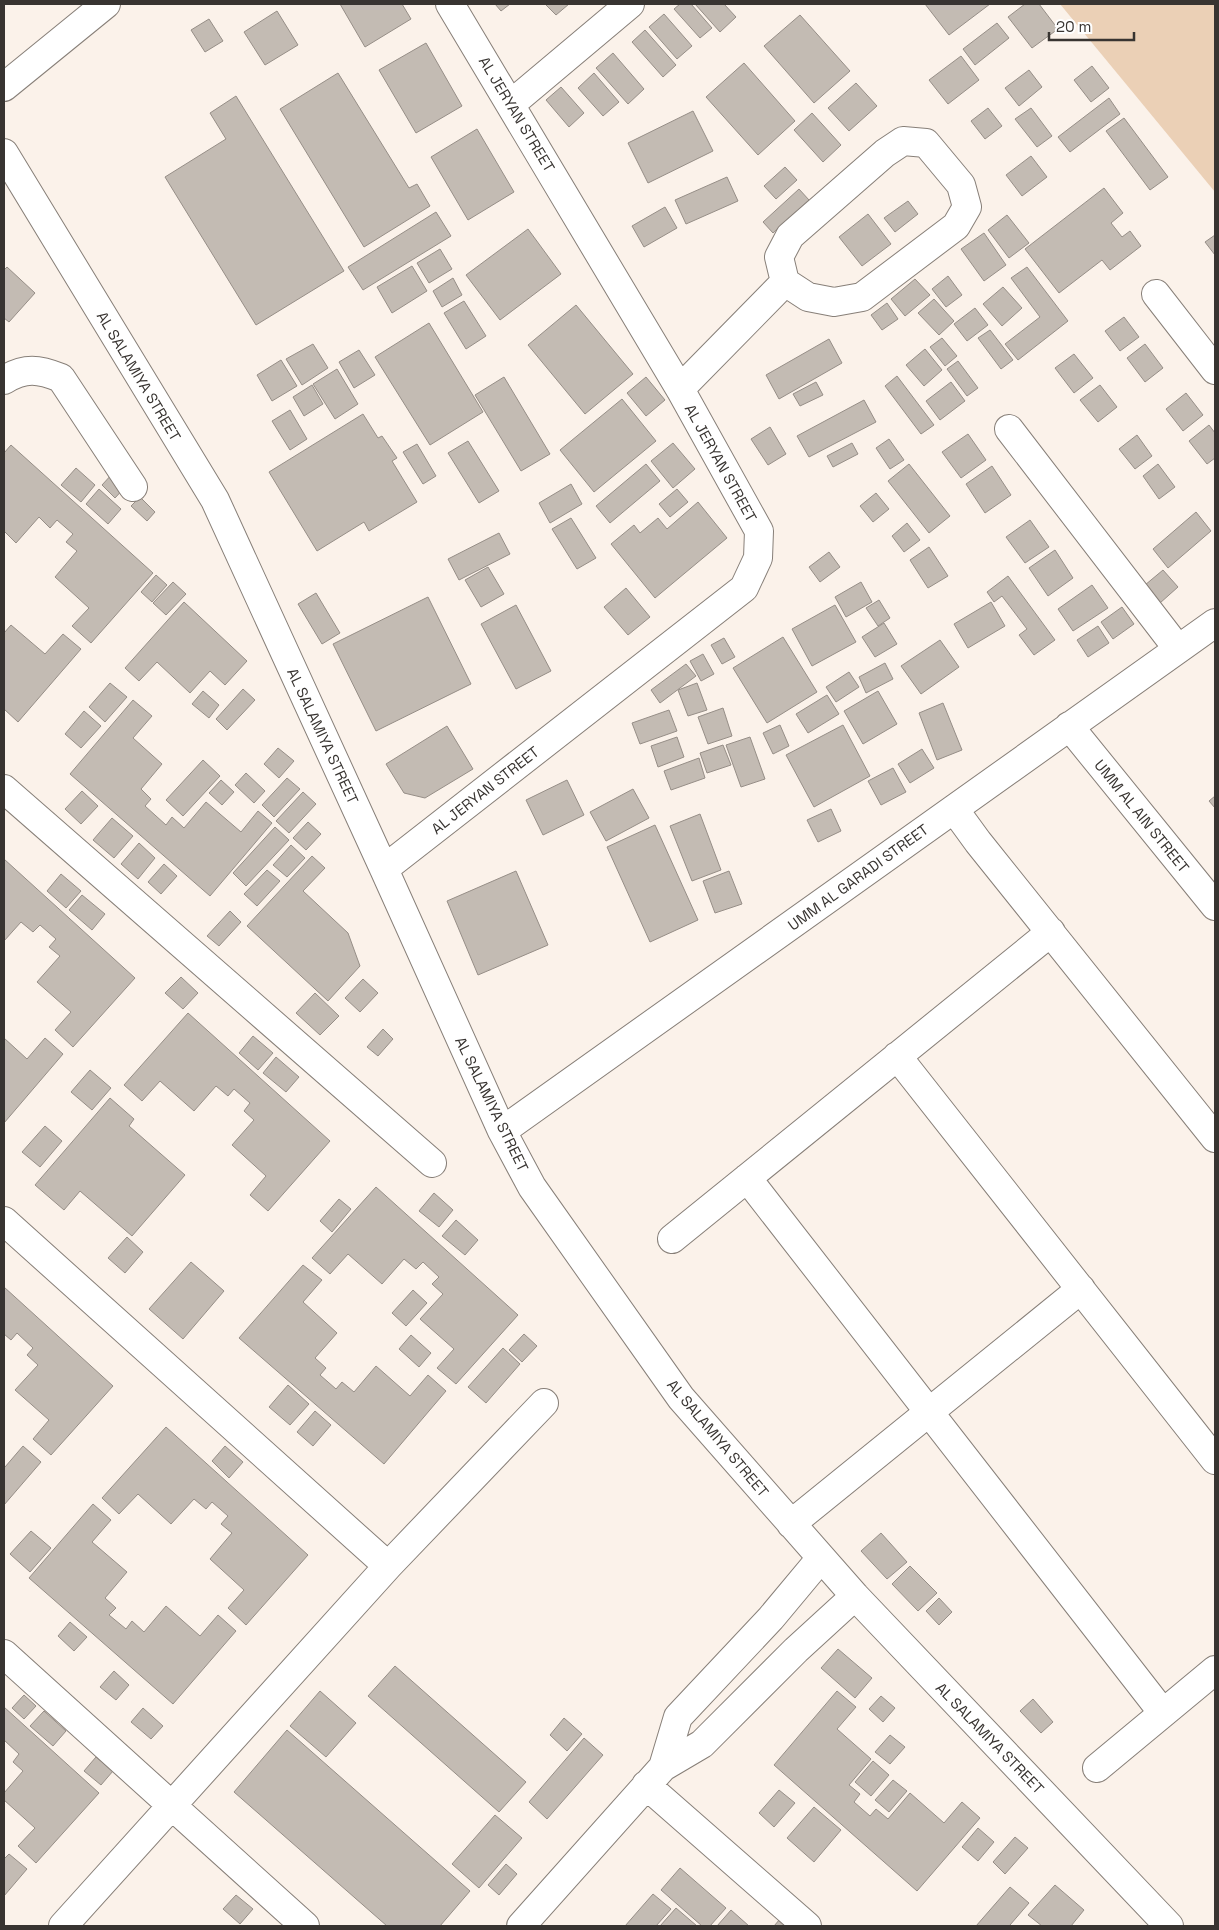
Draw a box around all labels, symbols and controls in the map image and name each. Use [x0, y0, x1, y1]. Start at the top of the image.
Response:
scale bar [1049, 10, 1134, 42]
text: 20 m [1056, 17, 1091, 36]
street label: AL JERYAN STREET [475, 53, 559, 176]
street label: AL SALAMIYA STREET [93, 308, 185, 444]
street label: AL JERYAN STREET [681, 401, 761, 525]
street label: AL SALAMIYA STREET [283, 665, 363, 807]
street label: AL JERYAN STREET [427, 742, 543, 838]
street label: UMM AL AIN STREET [1091, 756, 1194, 877]
street label: UMM AL GARADI STREET [784, 819, 932, 934]
street label: AL SALAMIYA STREET [451, 1033, 533, 1175]
street label: AL SALAMIYA STREET [663, 1375, 773, 1501]
street label: AL SALAMIYA STREET [932, 1678, 1048, 1798]

